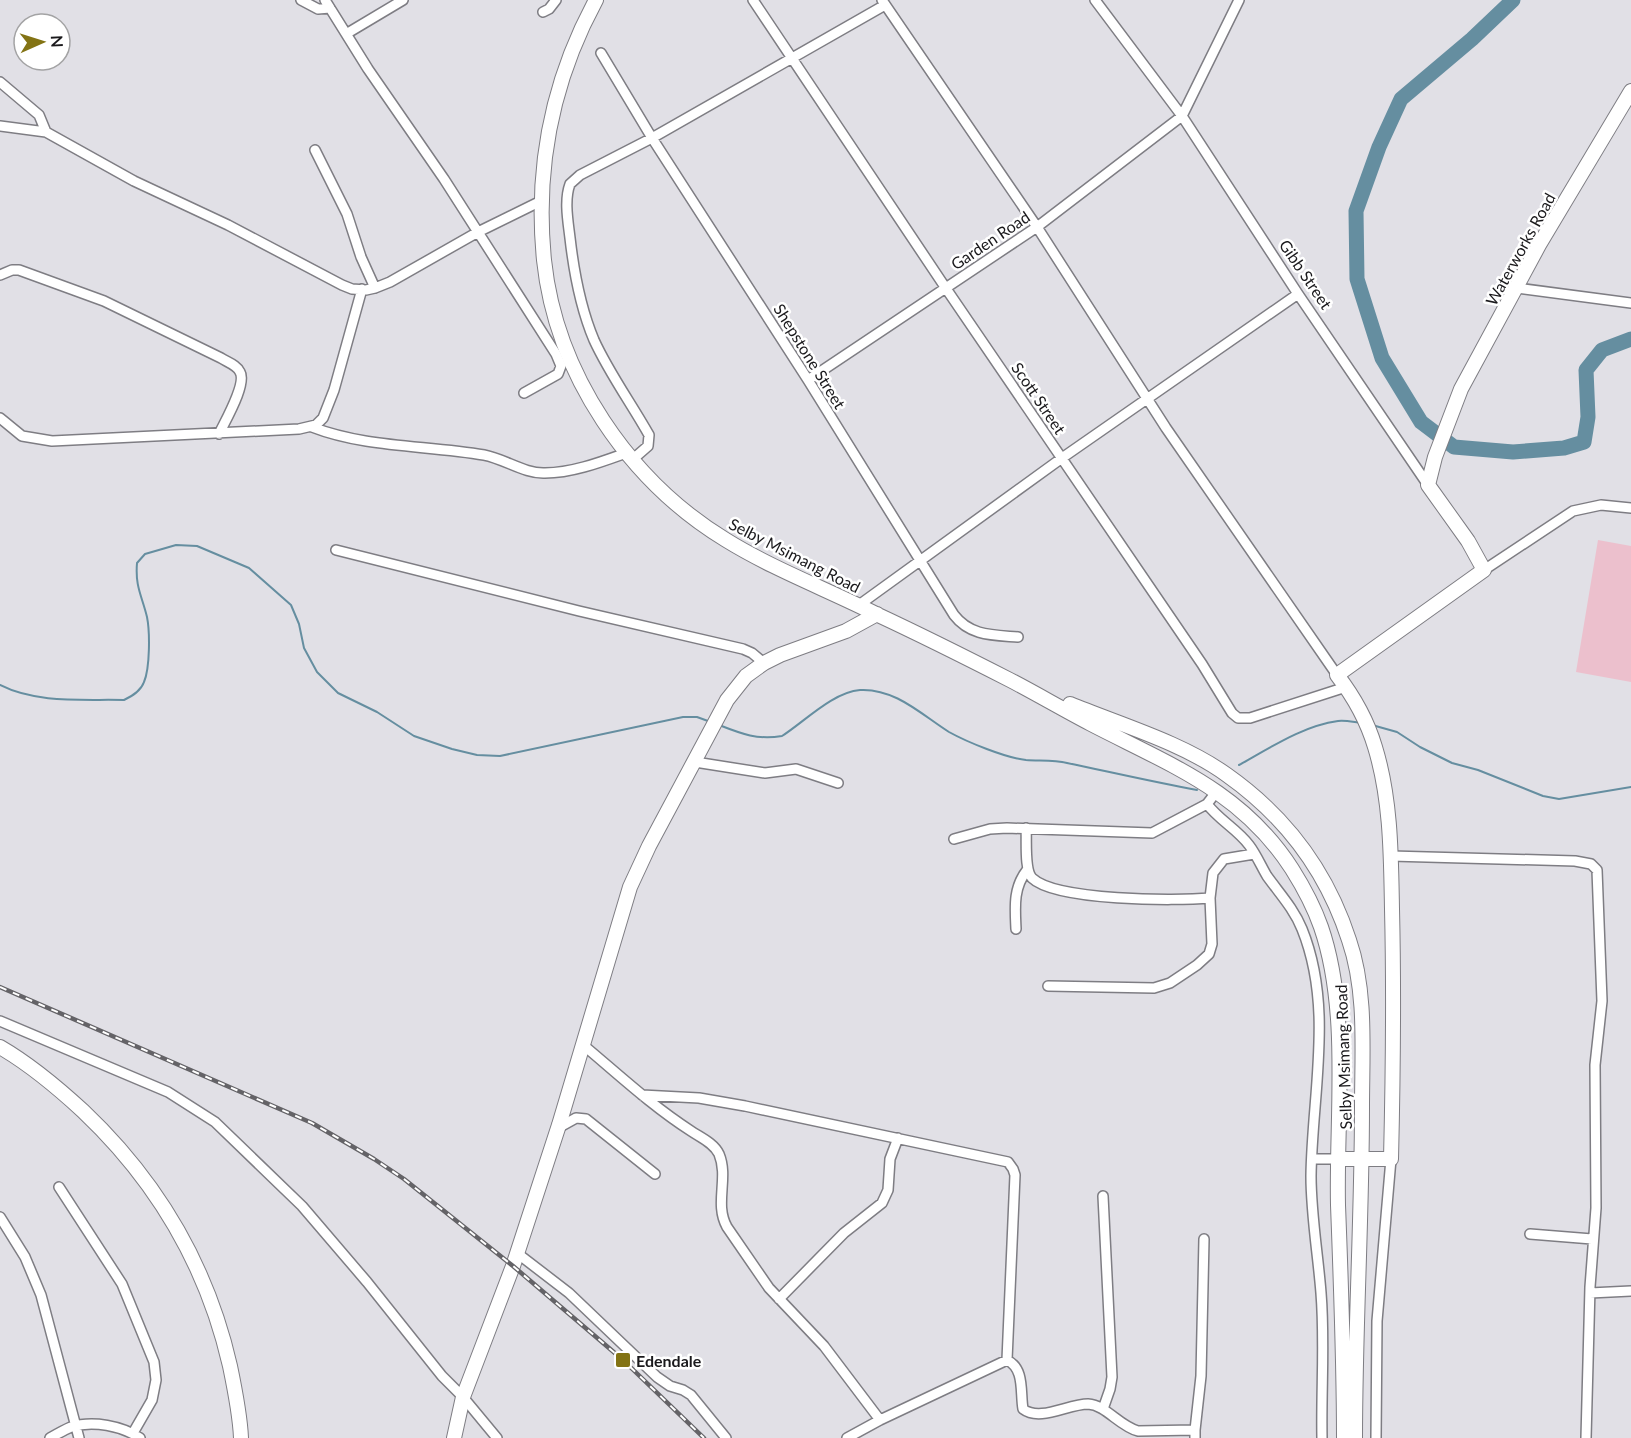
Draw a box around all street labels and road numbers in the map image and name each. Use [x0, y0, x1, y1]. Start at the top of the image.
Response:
street label: Waterworks Road [1481, 190, 1559, 308]
street label: Garden Road [947, 207, 1033, 273]
street label: Gibb Street [1276, 236, 1336, 313]
street label: Shepstone Street [770, 300, 850, 412]
street label: Scott Street [1008, 359, 1070, 438]
street label: Selby Msimang Road [726, 514, 864, 596]
street label: Selby Msimang Road [1331, 984, 1355, 1130]

